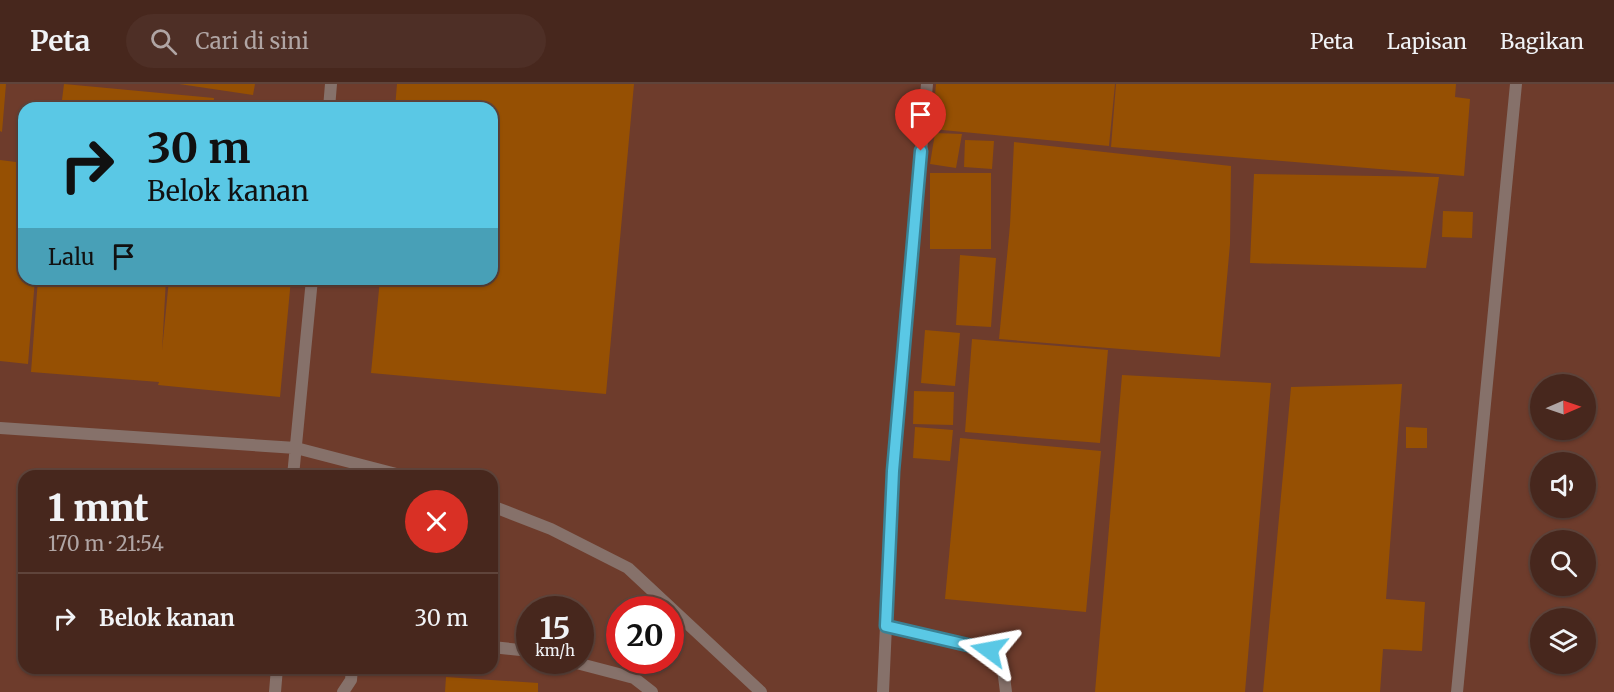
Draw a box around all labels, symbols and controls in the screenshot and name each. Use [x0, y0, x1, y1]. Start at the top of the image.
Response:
search box [126, 14, 546, 68]
text: Peta [30, 23, 90, 59]
icon: search [147, 25, 180, 58]
text: Cari di sini [195, 27, 309, 55]
text: Peta [1310, 28, 1354, 55]
text: Lapisan [1387, 28, 1467, 55]
text: Bagikan [1500, 28, 1584, 55]
pin [895, 89, 946, 151]
icon: arrive [904, 98, 937, 131]
text: 30 m [147, 122, 251, 174]
icon: right [48, 126, 126, 204]
text: Belok kanan [147, 174, 309, 208]
icon: arrive [107, 240, 140, 273]
text: Lalu [48, 243, 95, 271]
north arrow [1530, 374, 1596, 440]
map controls [1530, 374, 1596, 674]
button: sound [1530, 452, 1596, 518]
text: 1 mnt [48, 486, 149, 531]
button: close [405, 490, 468, 553]
button: search [1530, 530, 1596, 596]
text: 170 m · 21:54 [48, 531, 164, 556]
speed limit sign: 20 [606, 596, 684, 674]
icon: right [48, 602, 81, 635]
text: Belok kanan [99, 604, 235, 632]
text: 30 m [414, 604, 468, 632]
button: layers [1530, 608, 1596, 674]
text: 15 [540, 609, 570, 647]
position arrow [957, 618, 1021, 682]
text: km/h [535, 641, 575, 660]

